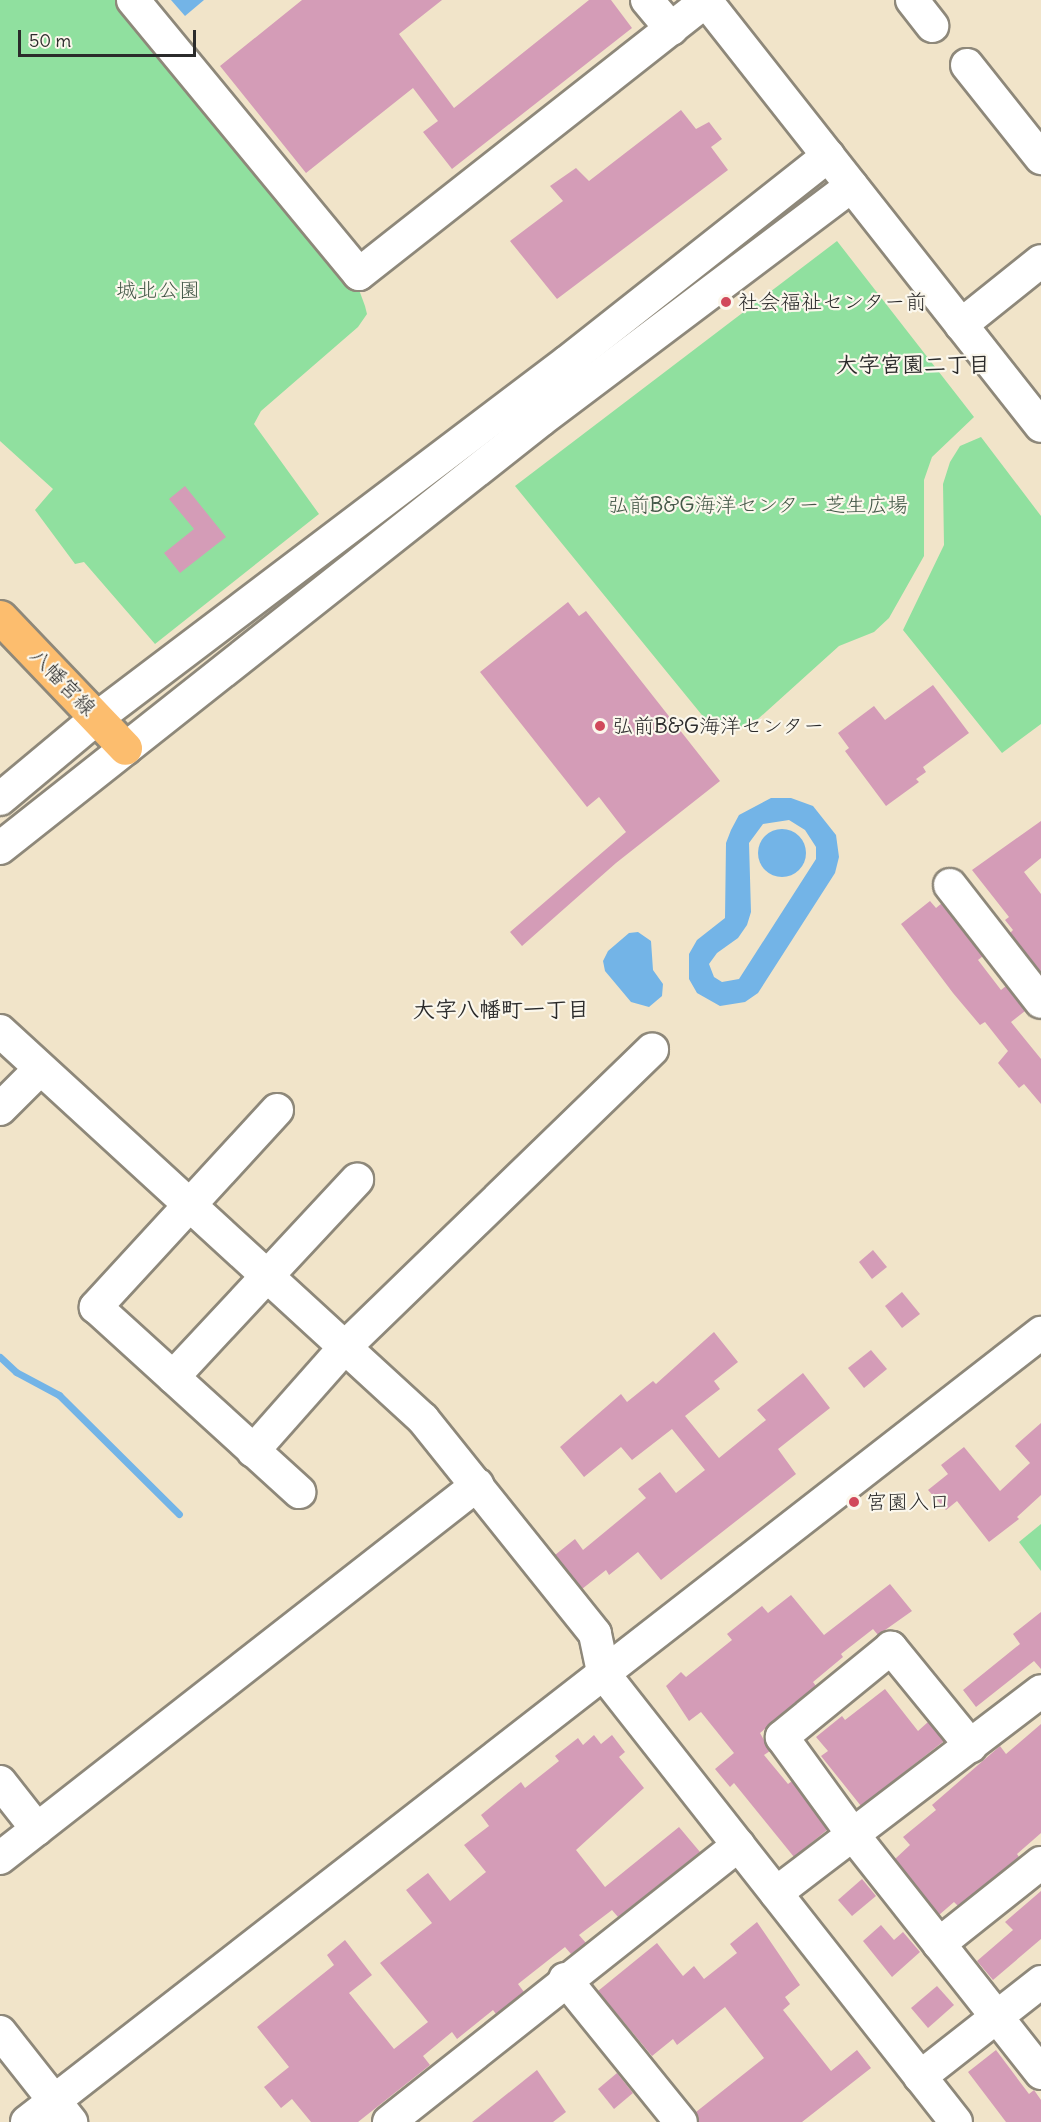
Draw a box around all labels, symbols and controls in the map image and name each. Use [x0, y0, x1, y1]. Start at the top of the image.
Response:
scale bar [21, 18, 200, 56]
text: 50 m [29, 29, 71, 52]
park label: 城北公園 [116, 277, 200, 303]
place label: 社会福祉センター前 [738, 289, 927, 315]
marker: 社会福祉センター前 [719, 295, 733, 309]
district label: 大字宮園二丁目 [836, 352, 990, 378]
park label: 弘前B&G海洋センター 芝生広場 [607, 492, 909, 518]
street label: 八幡宮線 [25, 643, 101, 721]
place label: 弘前B&G海洋センター [612, 713, 825, 739]
marker: 弘前B&G海洋センター [593, 719, 607, 733]
district label: 大字八幡町一丁目 [413, 997, 589, 1023]
place label: 宮園入口 [866, 1489, 950, 1515]
marker: 宮園入口 [847, 1495, 861, 1509]

